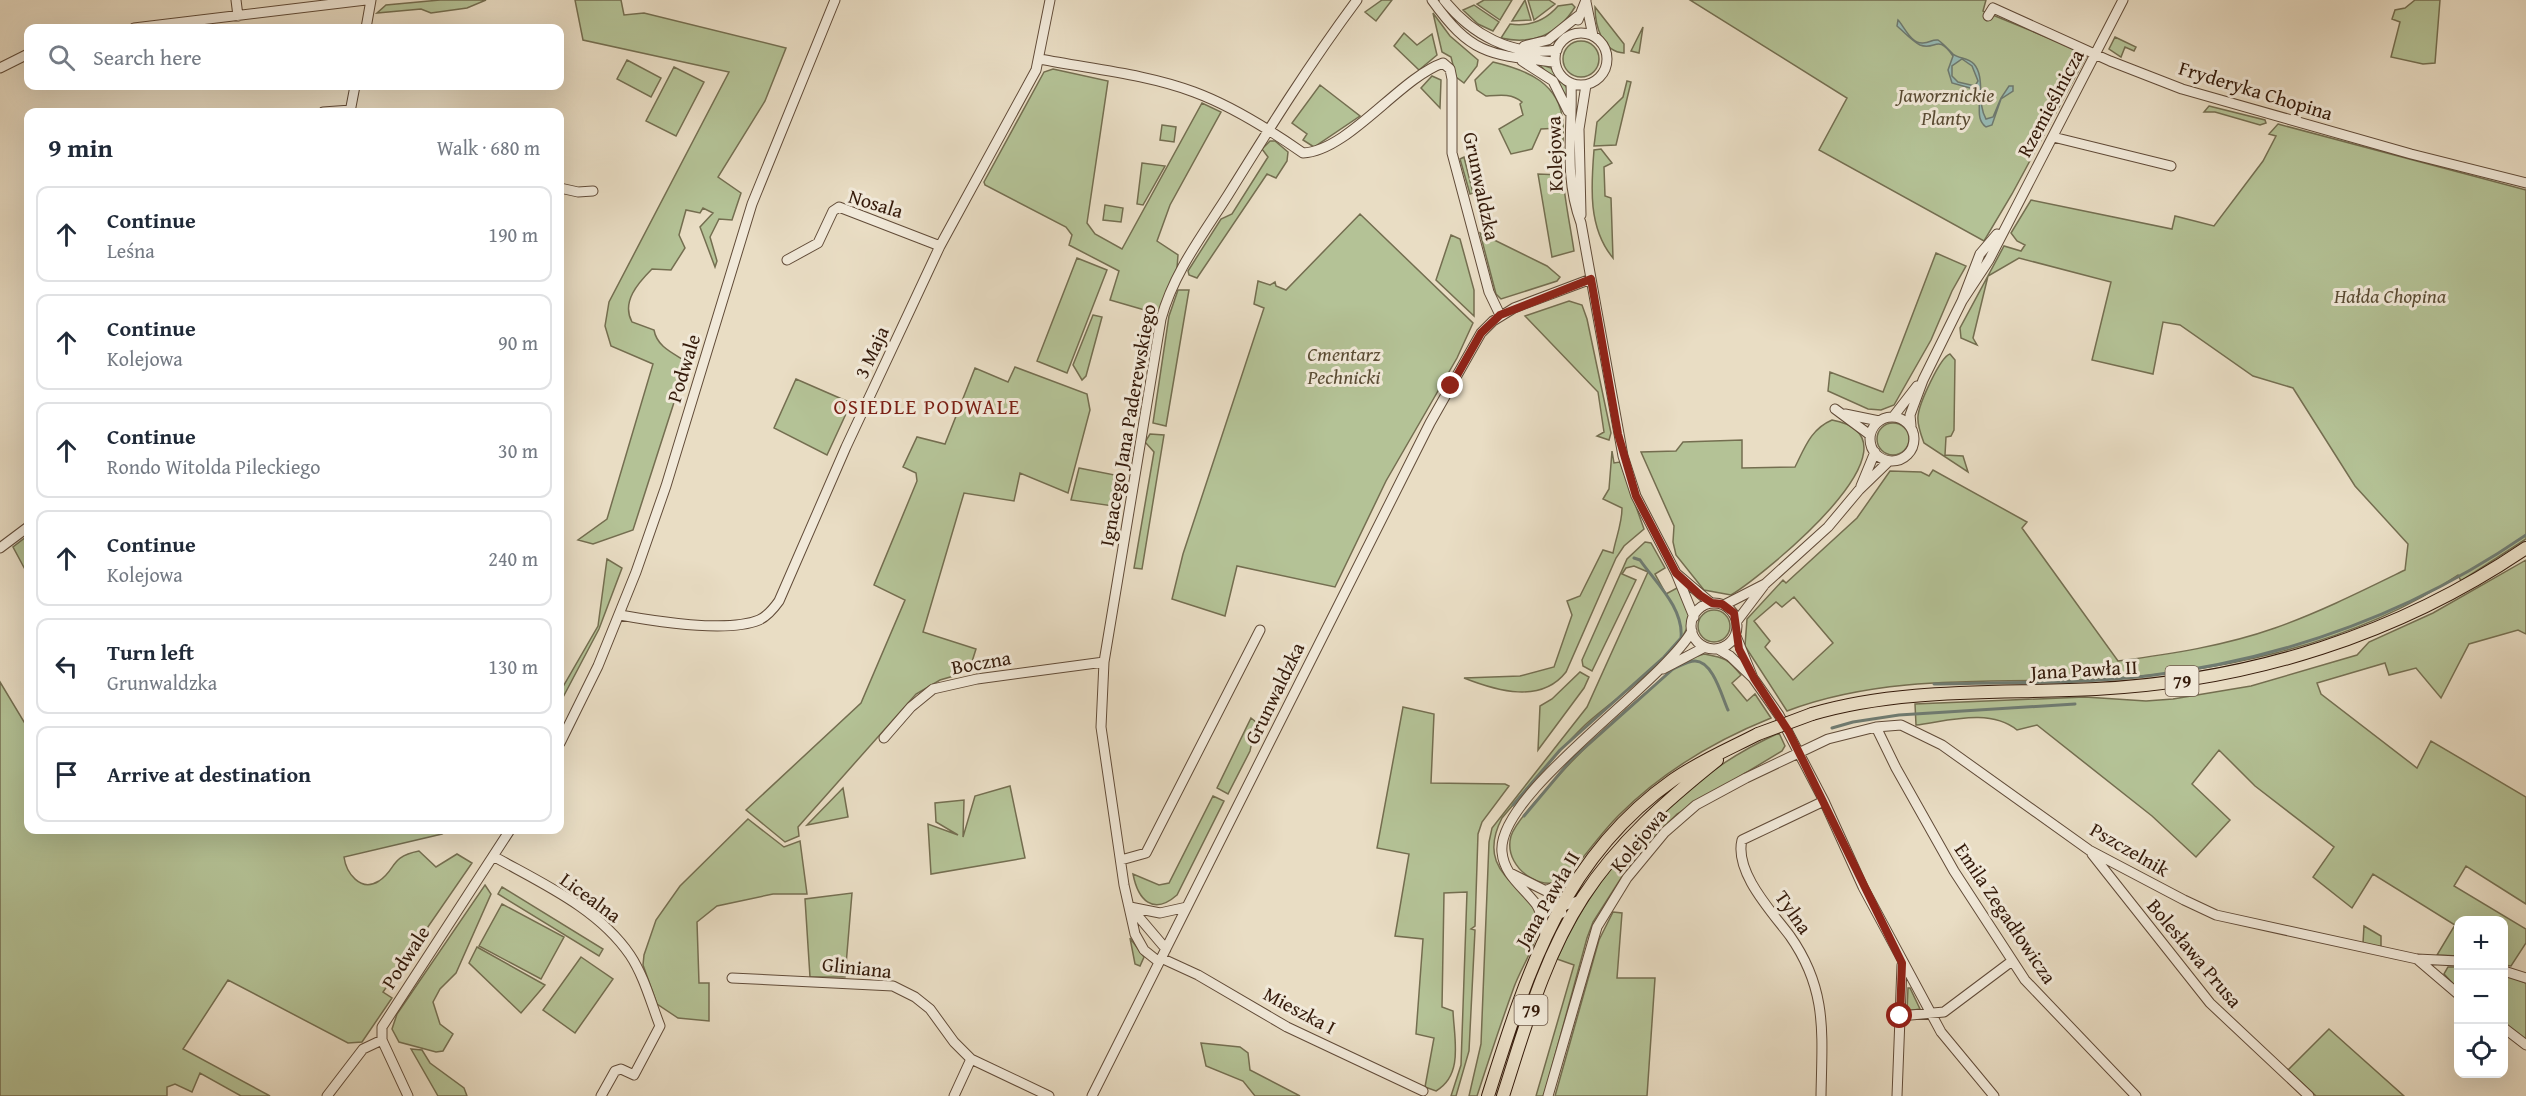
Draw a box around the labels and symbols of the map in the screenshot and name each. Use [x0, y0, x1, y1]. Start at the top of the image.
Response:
street label: Rzemieślnicza [2009, 43, 2091, 162]
street label: Fryderyka Chopina [2175, 53, 2337, 127]
park label: Jaworznickie Planty [1895, 80, 1994, 132]
street label: Kolejowa [1538, 115, 1570, 192]
street label: Grunwaldzka [1456, 129, 1508, 243]
street label: Nosala [845, 181, 907, 225]
park label: Hałda Chopina [2333, 281, 2447, 310]
street label: Ignacego Jana Paderewskiego [1091, 302, 1163, 548]
street label: 3 Maja [846, 321, 896, 383]
street label: Podwale [659, 330, 707, 406]
park label: Cmentarz Pechnicki [1307, 339, 1381, 391]
route end [1437, 372, 1463, 398]
district label: OSIEDLE PODWALE [833, 391, 1021, 422]
street label: Grunwaldzka [1237, 637, 1311, 749]
street label: Boczna [949, 642, 1014, 681]
street label: Jana Pawła II [2027, 652, 2138, 686]
road number: 79 [2166, 666, 2198, 696]
street label: Kolejowa [1603, 801, 1674, 878]
street label: Pszczelnik [2085, 815, 2176, 884]
street label: Emila Zegadłowicza [1948, 837, 2064, 990]
street label: Jana Pawła II [1506, 845, 1586, 955]
street label: Licealna [554, 865, 628, 929]
street label: Tylna [1769, 884, 1820, 940]
street label: Bolesława Prusa [2141, 892, 2250, 1014]
street label: Podwale [374, 920, 436, 994]
street label: Gliniana [821, 949, 894, 985]
street label: Mieszka I [1259, 979, 1341, 1041]
road number: 79 [1514, 995, 1547, 1025]
route start [1886, 1002, 1912, 1028]

